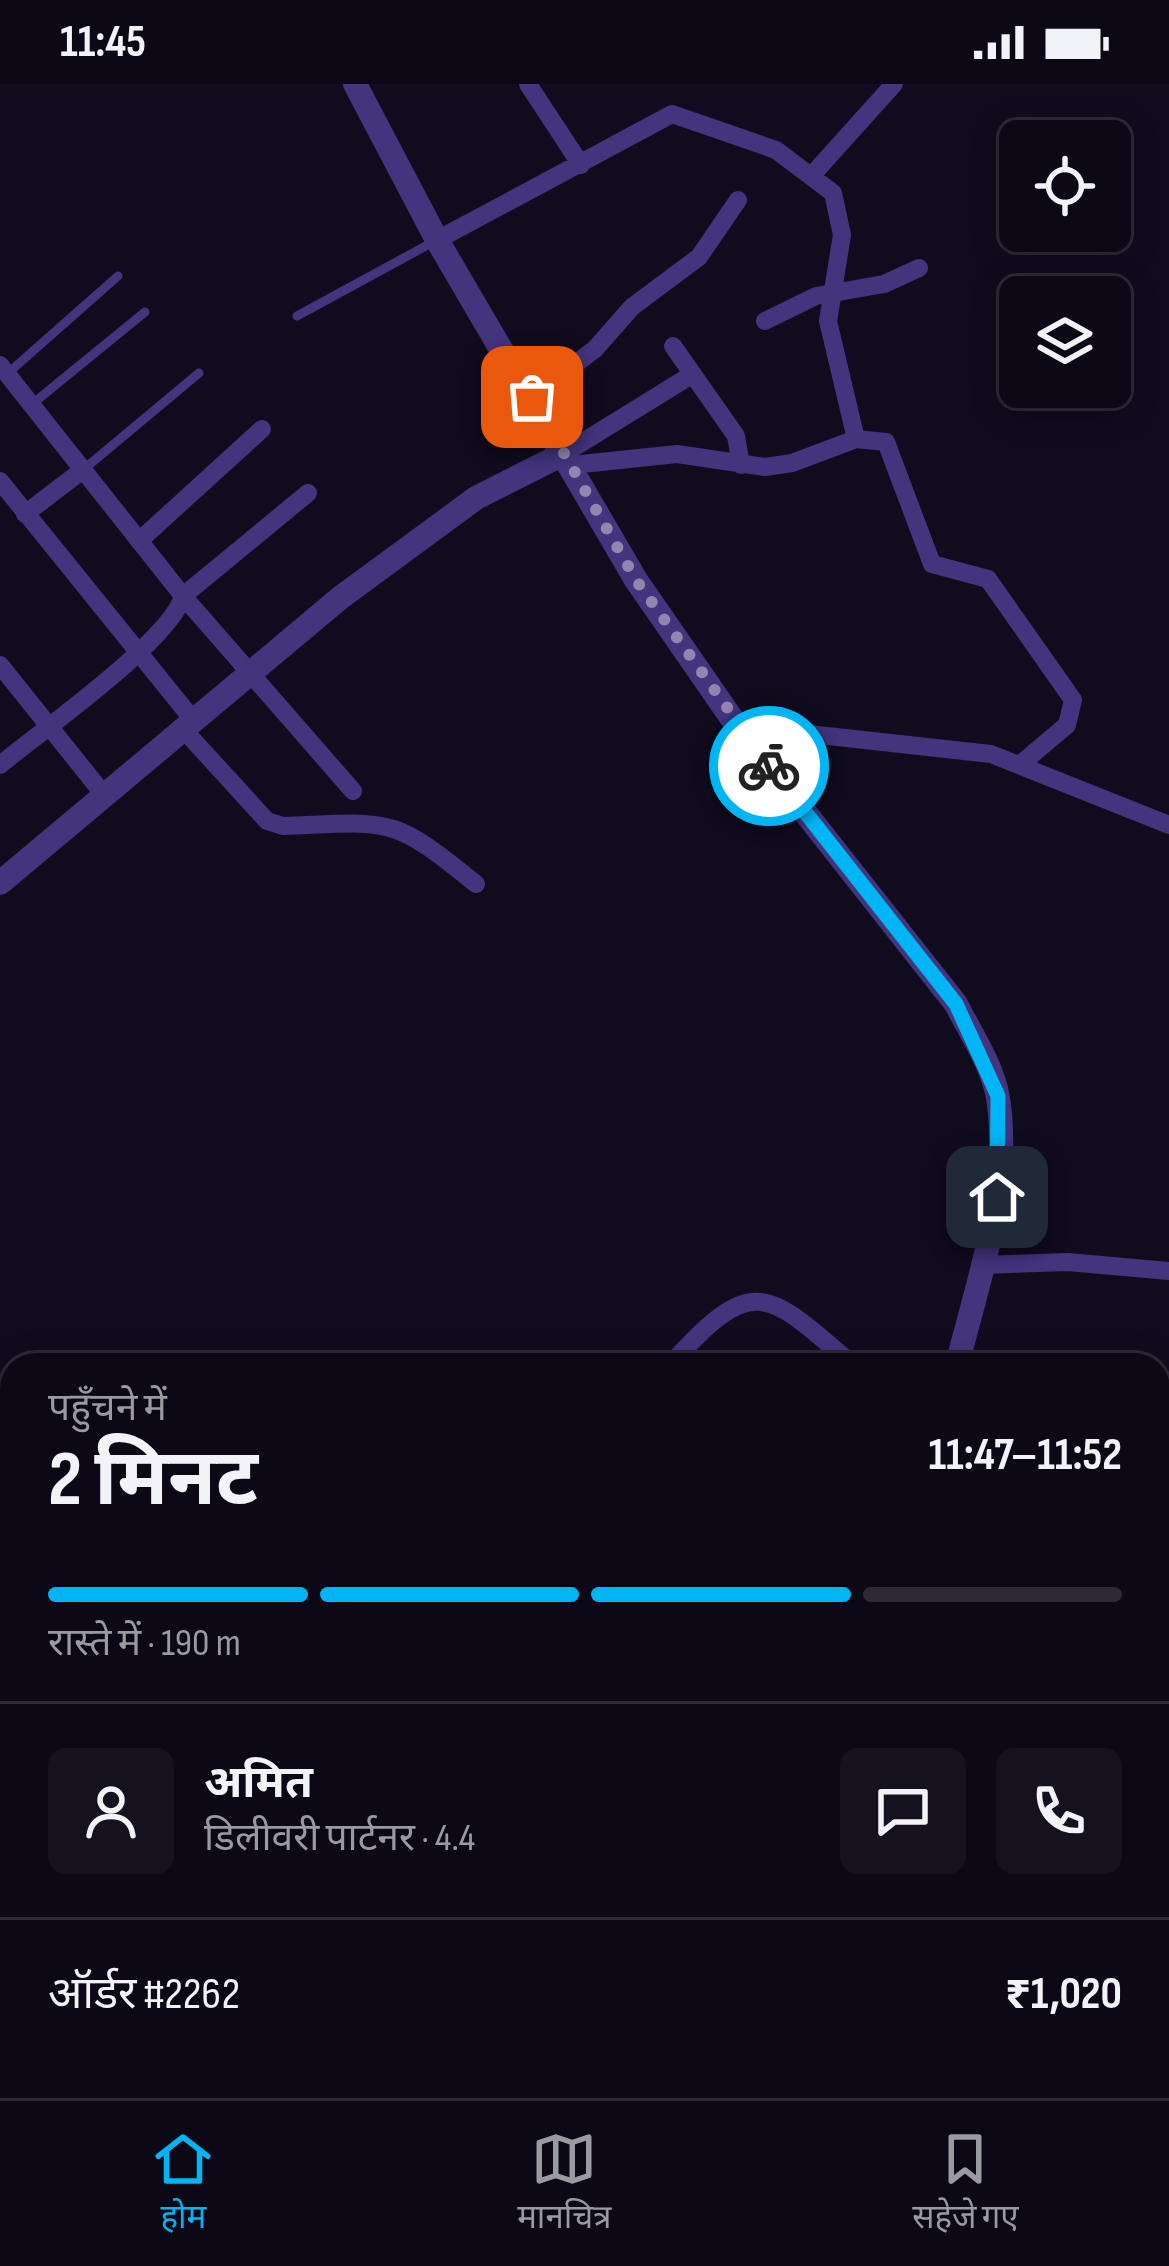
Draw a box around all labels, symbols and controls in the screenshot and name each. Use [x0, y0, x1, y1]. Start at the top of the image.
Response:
text: 11:45 [60, 15, 146, 70]
map controls [999, 120, 1131, 408]
button: locate [999, 120, 1131, 252]
button: layers [999, 276, 1131, 408]
pin [481, 346, 583, 448]
icon: bag [499, 364, 565, 430]
courier [709, 706, 829, 826]
icon: bike [736, 733, 802, 799]
pin [946, 1146, 1048, 1248]
icon: home [964, 1164, 1030, 1230]
text: पहुँचने में [48, 1385, 167, 1432]
text: 11:47–11:52 [928, 1428, 1122, 1483]
text: 2 मिनट [48, 1434, 258, 1527]
text: रास्ते में · 190 m [48, 1620, 241, 1667]
button: person [48, 1748, 174, 1874]
button: chat [840, 1748, 966, 1874]
button: phone [996, 1748, 1122, 1874]
text: अमित [204, 1756, 313, 1811]
text: डिलीवरी पार्टनर · 4.4 [204, 1815, 475, 1862]
text: ऑर्डर #2262 [48, 1967, 240, 2022]
text: ₹1,020 [1005, 1967, 1122, 2022]
tab: होम [150, 2126, 216, 2241]
tab: मानचित्र [517, 2126, 611, 2241]
tab: सहेजे गए [912, 2126, 1019, 2241]

